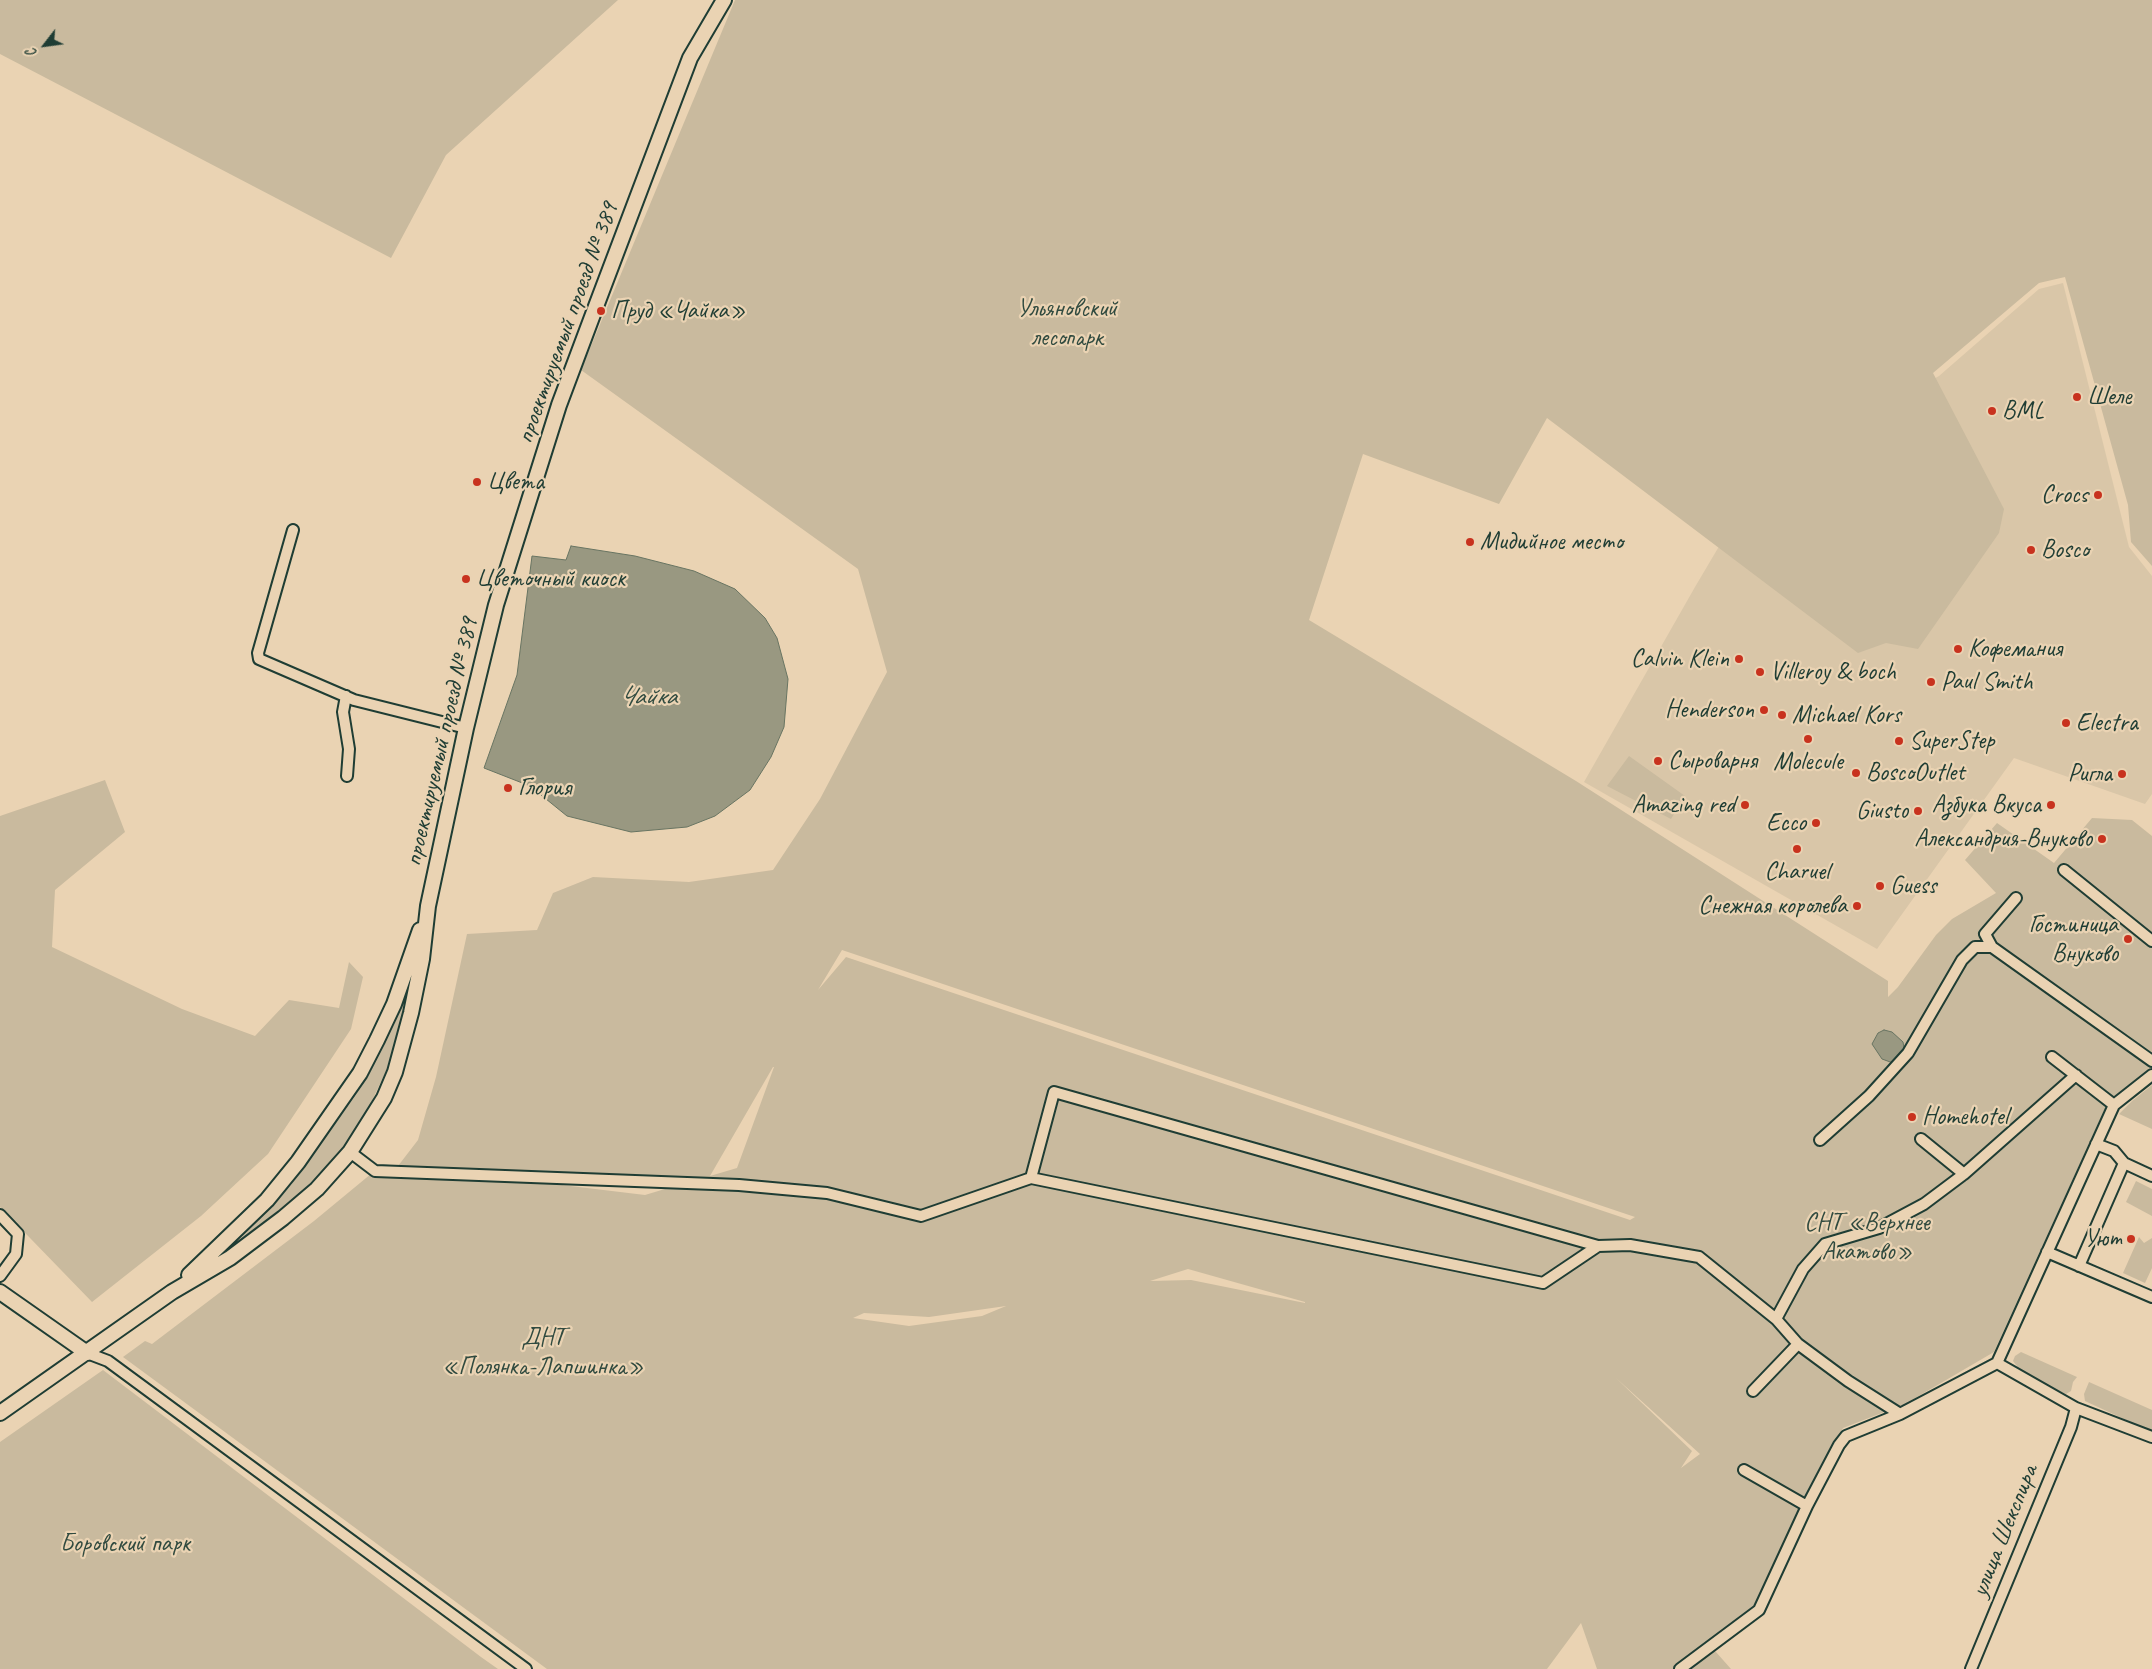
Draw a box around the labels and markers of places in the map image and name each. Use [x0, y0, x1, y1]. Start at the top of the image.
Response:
place label: Пруд «Чайка» [611, 296, 746, 326]
marker: Пруд «Чайка» [595, 305, 607, 317]
place label: Шеле [2087, 382, 2131, 412]
marker: Шеле [2071, 391, 2083, 403]
place label: BML [2002, 396, 2044, 426]
marker: BML [1986, 405, 1998, 417]
place label: Цвета [487, 467, 544, 497]
marker: Цвета [471, 476, 483, 488]
place label: Crocs [2041, 480, 2088, 510]
marker: Crocs [2092, 489, 2104, 501]
place label: Мидийное место [1480, 527, 1623, 557]
place label: Bosco [2041, 535, 2089, 565]
marker: Мидийное место [1464, 536, 1476, 548]
marker: Bosco [2025, 544, 2037, 556]
place label: Цветочный киоск [476, 564, 625, 594]
marker: Цветочный киоск [460, 573, 472, 585]
place label: Кофемания [1968, 634, 2062, 664]
marker: Кофемания [1952, 643, 1964, 655]
place label: Calvin Klein [1631, 644, 1729, 674]
marker: Calvin Klein [1733, 653, 1745, 665]
place label: Villeroy & boch [1770, 657, 1896, 687]
marker: Villeroy & boch [1754, 666, 1766, 678]
place label: Paul Smith [1941, 667, 2032, 697]
marker: Paul Smith [1925, 676, 1937, 688]
place label: Henderson [1665, 695, 1754, 725]
place label: Michael Kors [1792, 700, 1901, 730]
marker: Henderson [1758, 704, 1770, 716]
place label: Electra [2076, 708, 2138, 738]
marker: Michael Kors [1776, 709, 1788, 721]
marker: Electra [2060, 717, 2072, 729]
place label: SuperStep [1909, 726, 1994, 756]
marker: Molecule [1802, 733, 1814, 745]
marker: SuperStep [1893, 735, 1905, 747]
place label: Сыроварня [1668, 746, 1757, 776]
place label: Molecule [1773, 747, 1843, 777]
marker: Сыроварня [1652, 755, 1664, 767]
place label: BoscoOutlet [1866, 758, 1964, 788]
place label: Ригла [2068, 759, 2112, 789]
marker: BoscoOutlet [1850, 767, 1862, 779]
marker: Ригла [2116, 768, 2128, 780]
place label: Глория [518, 773, 571, 803]
marker: Глория [502, 782, 514, 794]
place label: Amazing red [1632, 790, 1735, 820]
place label: Азбука Вкуса [1932, 790, 2041, 820]
place label: Giusto [1856, 796, 1908, 826]
marker: Amazing red [1739, 799, 1751, 811]
marker: Азбука Вкуса [2045, 799, 2057, 811]
marker: Giusto [1912, 805, 1924, 817]
place label: Ecco [1766, 808, 1806, 838]
marker: Ecco [1810, 817, 1822, 829]
place label: Александрия-Внуково [1914, 824, 2092, 854]
marker: Александрия-Внуково [2096, 833, 2108, 845]
marker: Charuel [1791, 843, 1803, 855]
place label: Charuel [1765, 857, 1829, 887]
place label: Guess [1890, 871, 1937, 901]
marker: Guess [1874, 880, 1886, 892]
place label: Снежная королева [1698, 891, 1847, 921]
marker: Снежная королева [1851, 900, 1863, 912]
place label: Гостиница Внуково [2029, 910, 2118, 969]
marker: Гостиница Внуково [2122, 933, 2134, 945]
place label: Homehotel [1922, 1102, 2008, 1132]
marker: Homehotel [1906, 1111, 1918, 1123]
place label: Уют [2084, 1224, 2121, 1254]
marker: Уют [2125, 1233, 2137, 1245]

